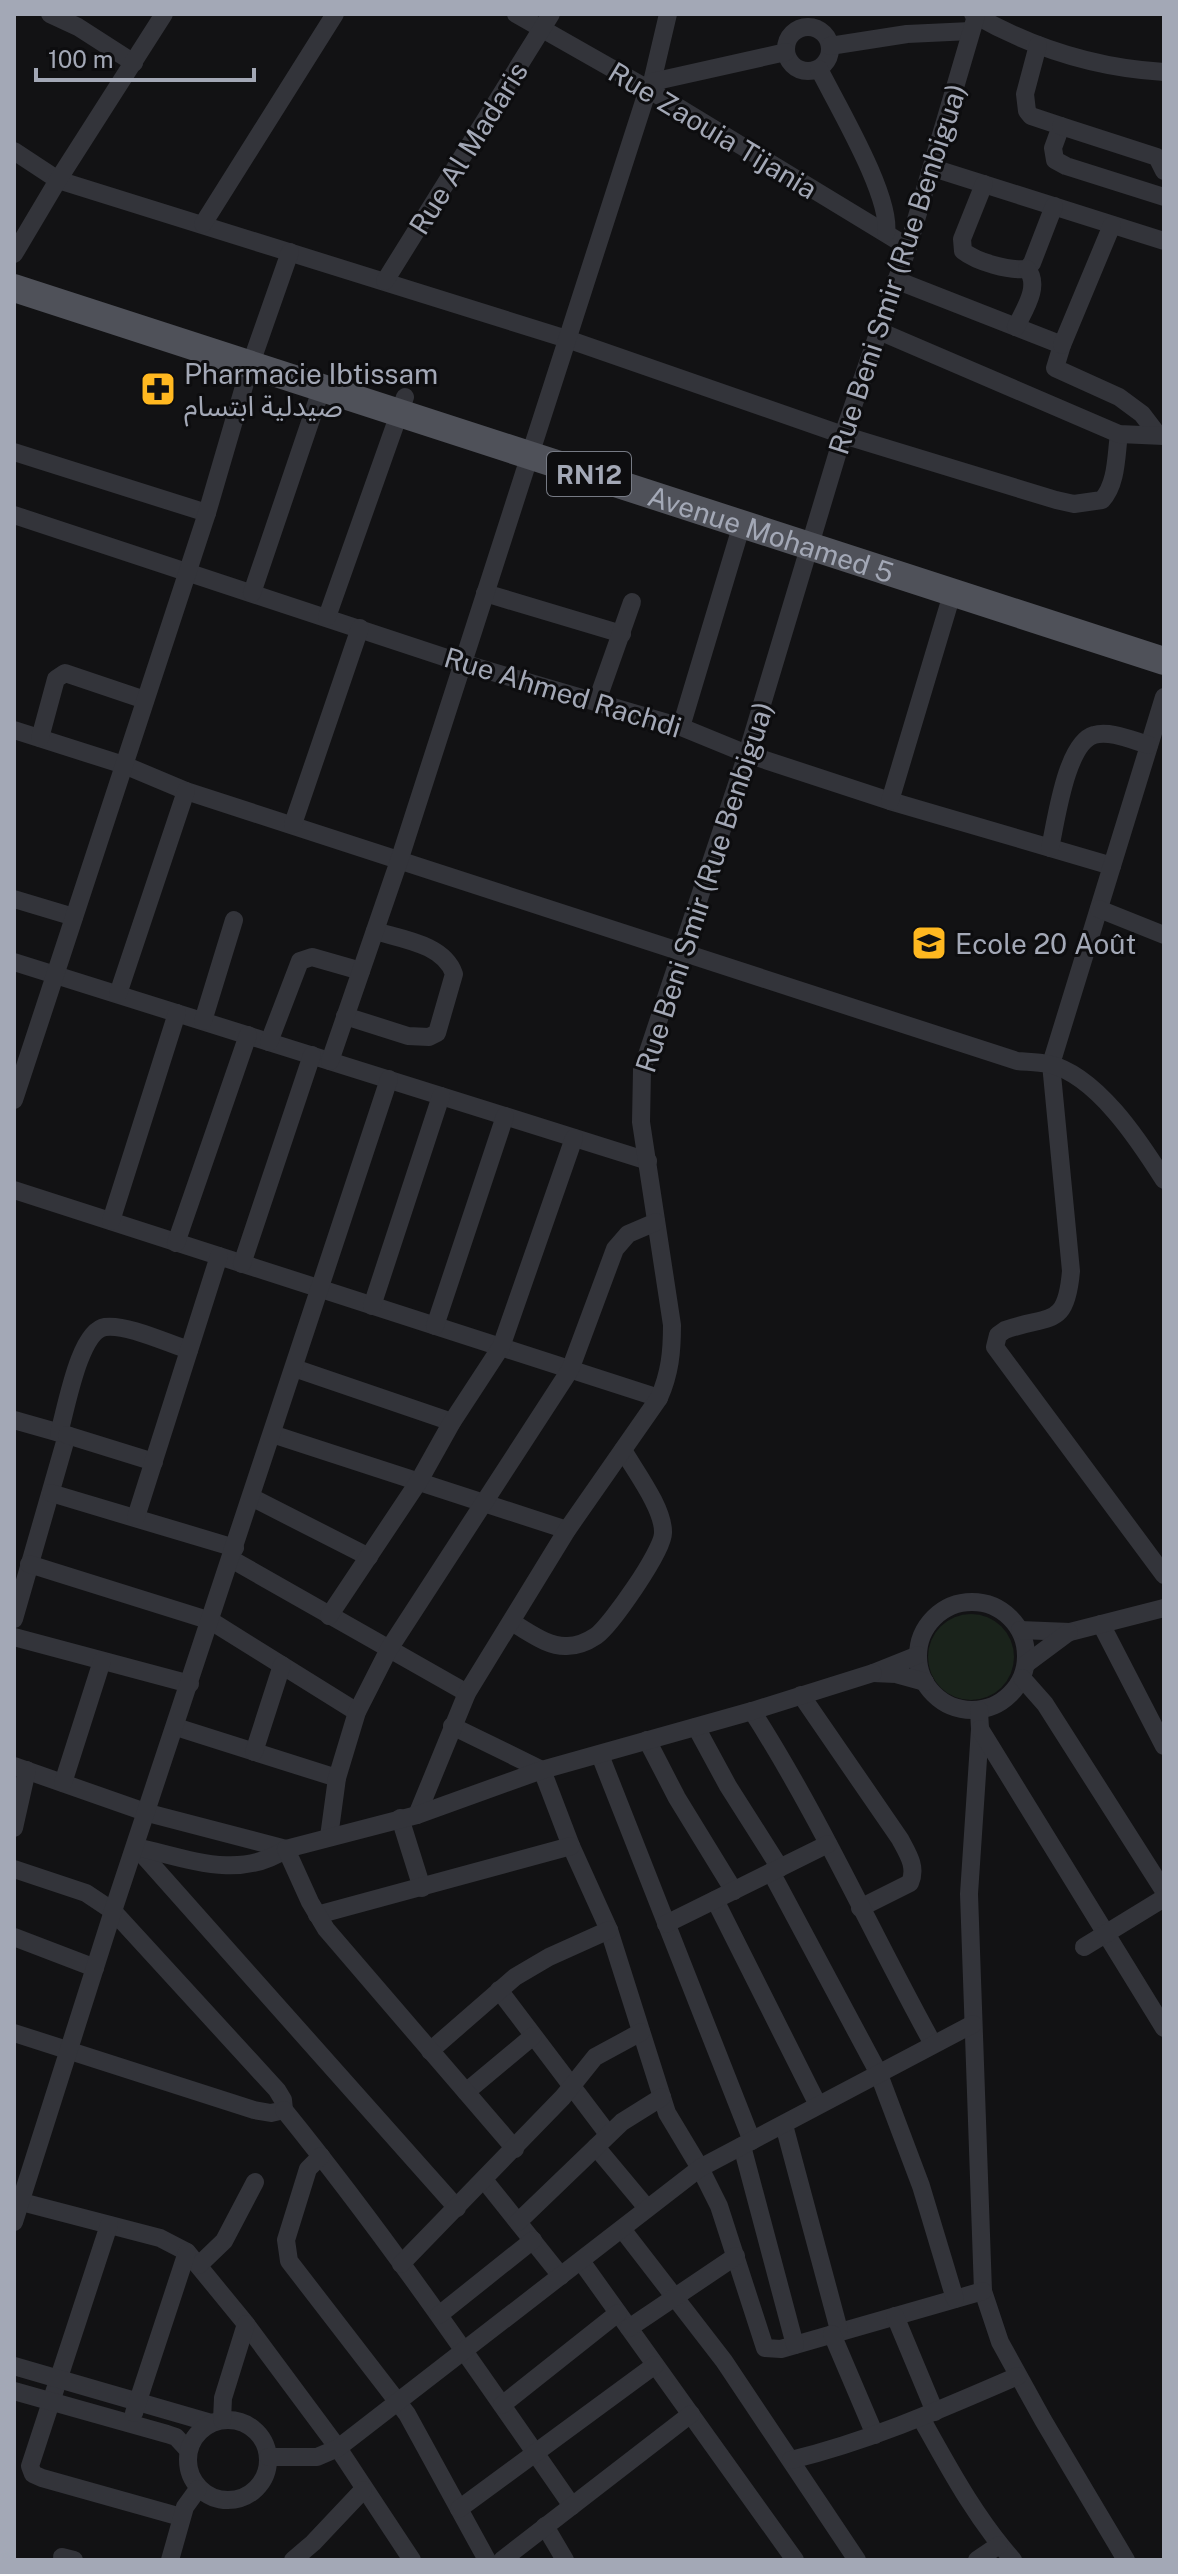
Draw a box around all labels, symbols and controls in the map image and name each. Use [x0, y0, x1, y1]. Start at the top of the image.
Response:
scale bar [36, 32, 254, 82]
text: 100 m [48, 45, 114, 73]
street label: Rue Zaouia Tijania [603, 55, 823, 205]
street label: Rue Al Madaris [402, 56, 534, 240]
street label: Rue Beni Smir (Rue Benbigua) [821, 80, 973, 458]
place label: Pharmacie Ibtissam صيدلية ابتسام [184, 357, 438, 427]
pharmacy icon: Pharmacie Ibtissam صيدلية ابتسام [139, 370, 177, 408]
road number: RN12 [547, 452, 631, 496]
street label: Avenue Mohamed 5 [644, 478, 898, 589]
street label: Rue Ahmed Rachdi [440, 640, 686, 744]
street label: Rue Beni Smir (Rue Benbigua) [628, 698, 780, 1076]
school or university icon: Ecole 20 Août [910, 924, 948, 962]
place label: Ecole 20 Août [955, 927, 1136, 960]

